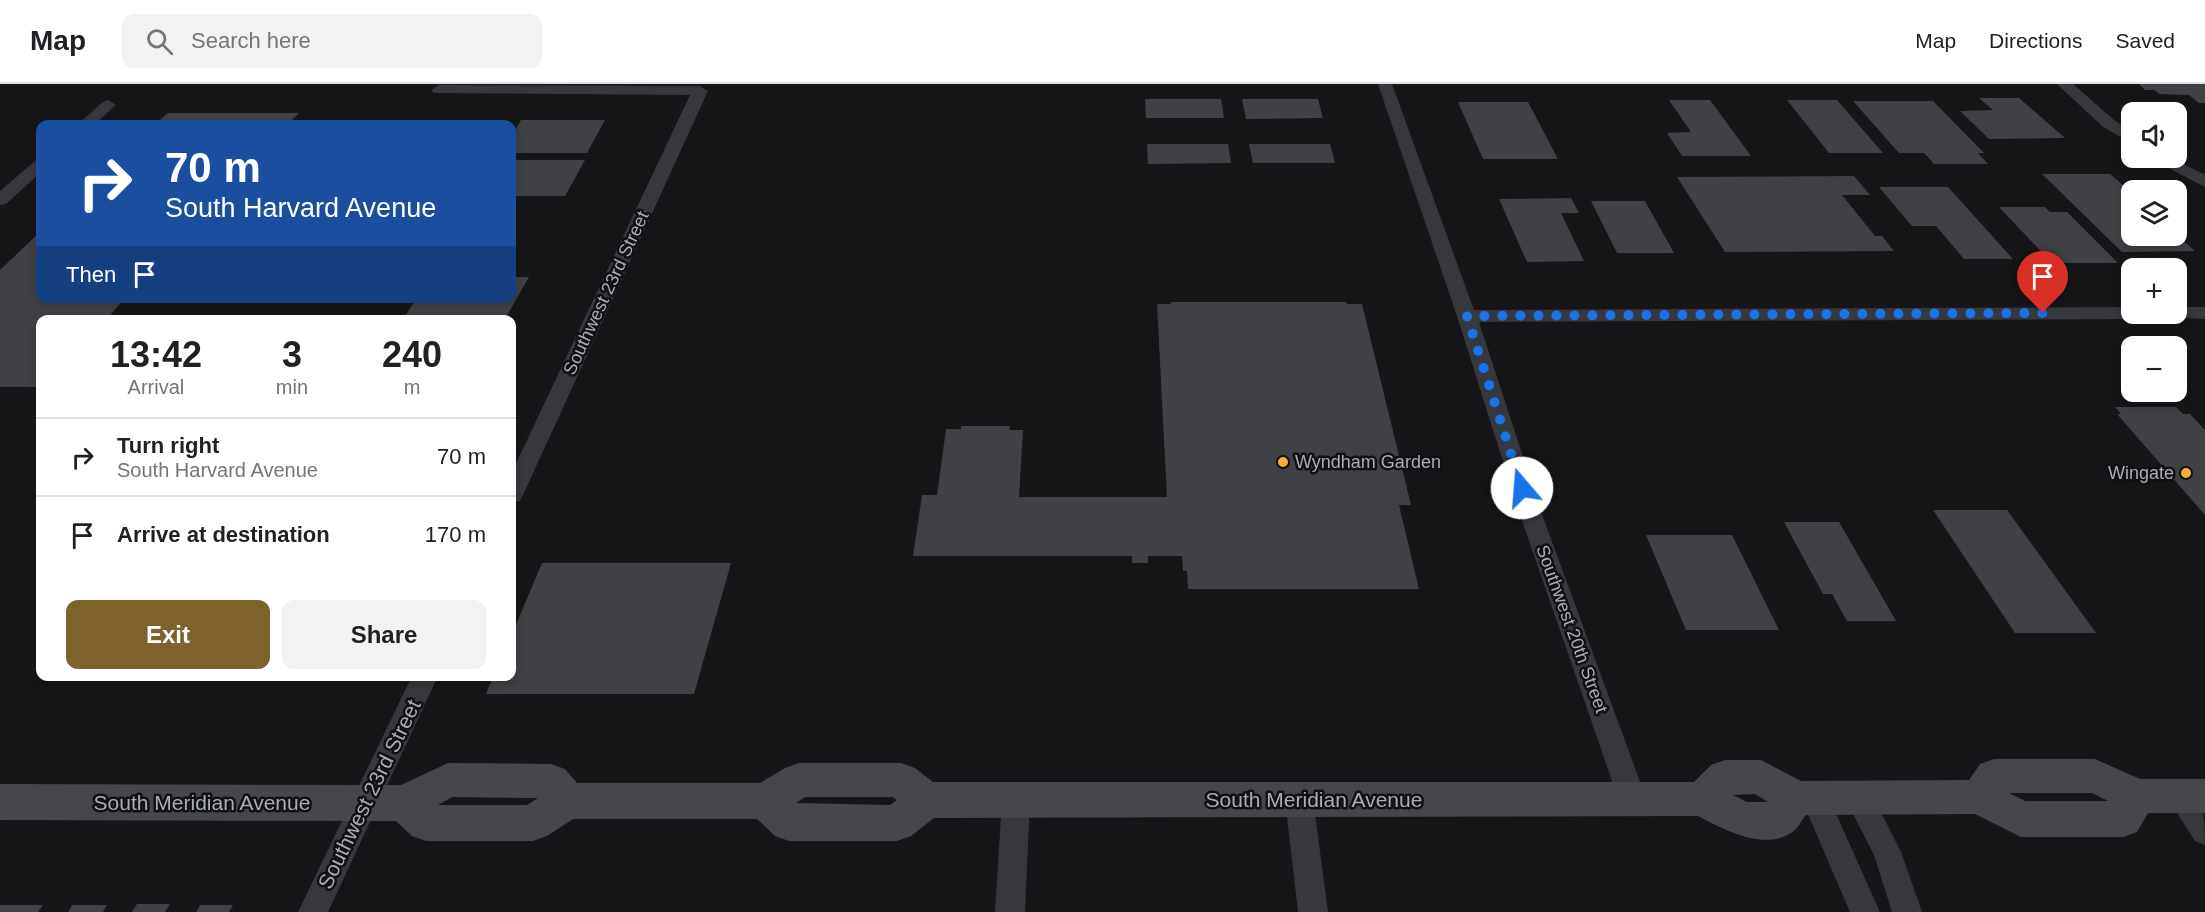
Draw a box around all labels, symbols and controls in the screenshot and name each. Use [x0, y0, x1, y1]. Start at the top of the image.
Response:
search box [122, 14, 542, 68]
text: Map [30, 25, 86, 56]
icon: search [143, 25, 176, 58]
text: Search here [191, 28, 311, 53]
text: Map [1915, 29, 1956, 52]
text: Directions [1989, 29, 2082, 52]
text: Saved [2115, 29, 2175, 52]
map controls [2121, 102, 2187, 402]
button: sound [2121, 102, 2187, 168]
icon: right [66, 144, 144, 222]
text: 70 m [165, 144, 261, 191]
button: layers [2121, 180, 2187, 246]
text: South Harvard Avenue [165, 193, 436, 223]
street label: Southwest 23rd Street [559, 208, 653, 378]
pin [2017, 251, 2068, 313]
icon: arrive [128, 258, 161, 291]
button: + [2121, 258, 2187, 324]
icon: arrive [2026, 260, 2059, 293]
text: Then [66, 262, 116, 287]
text: 13:42 [110, 334, 202, 375]
text: 3 [282, 334, 302, 375]
text: 240 [382, 334, 442, 375]
button: − [2121, 336, 2187, 402]
text: Arrival [128, 376, 184, 398]
text: min [276, 376, 308, 398]
text: m [404, 376, 420, 398]
text: Turn right [117, 433, 219, 458]
icon: right [66, 441, 99, 474]
text: 70 m [437, 444, 486, 469]
place label: Wyndham Garden [1295, 452, 1441, 472]
marker: Wyndham Garden [1276, 455, 1290, 469]
position arrow [1490, 456, 1554, 520]
text: South Harvard Avenue [117, 459, 318, 481]
place label: Wingate [2108, 463, 2174, 483]
marker: Wingate [2179, 466, 2193, 480]
icon: arrive [66, 519, 99, 552]
text: Arrive at destination [117, 522, 330, 547]
text: 170 m [425, 522, 486, 547]
street label: Southwest 20th Street [1532, 542, 1612, 716]
button: Exit [66, 600, 270, 669]
button: Share [282, 600, 486, 669]
street label: Southwest 23rd Street [313, 695, 425, 892]
street label: South Meridian Avenue [1206, 788, 1422, 811]
street label: South Meridian Avenue [94, 791, 310, 814]

